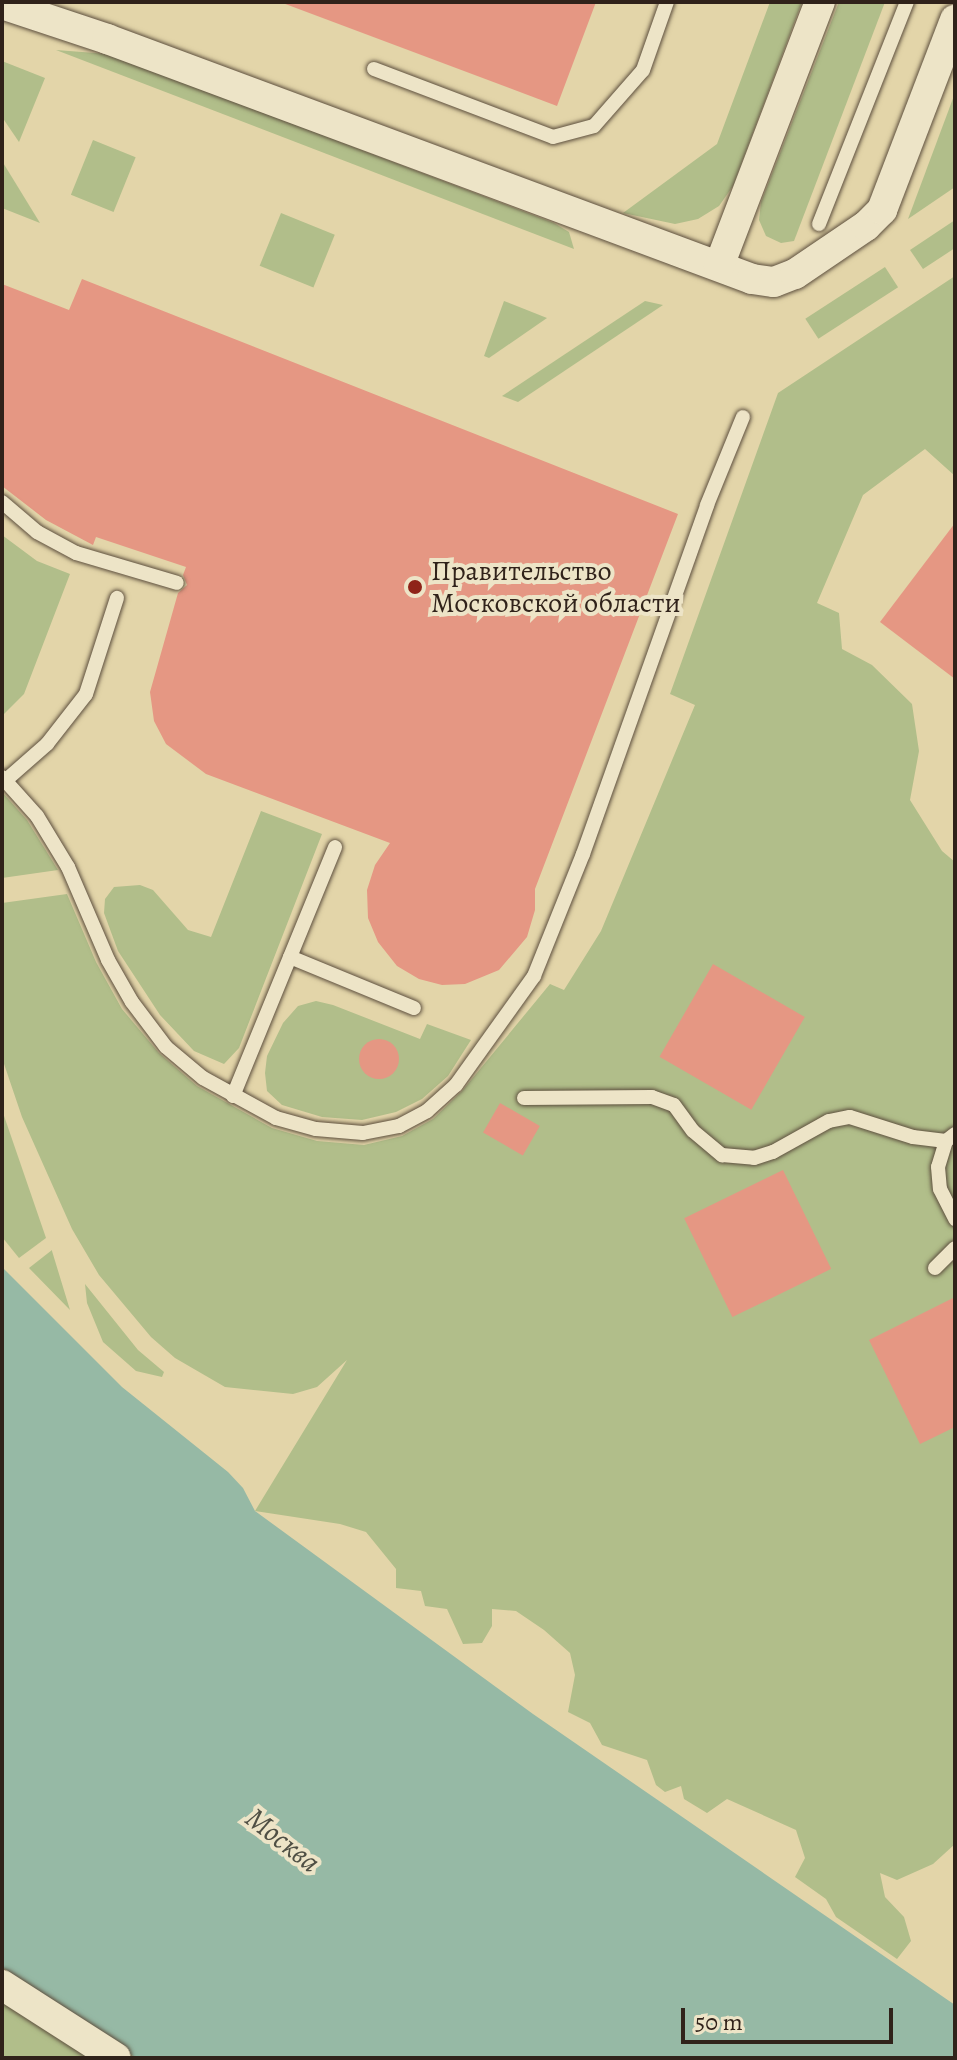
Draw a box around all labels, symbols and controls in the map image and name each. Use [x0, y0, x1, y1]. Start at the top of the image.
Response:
place label: Правительство Московской области [431, 554, 681, 620]
marker: Правительство Московской области [406, 578, 424, 596]
water label: Москва [238, 1800, 328, 1880]
scale bar [685, 1992, 897, 2042]
text: 50 m [695, 2006, 743, 2038]

